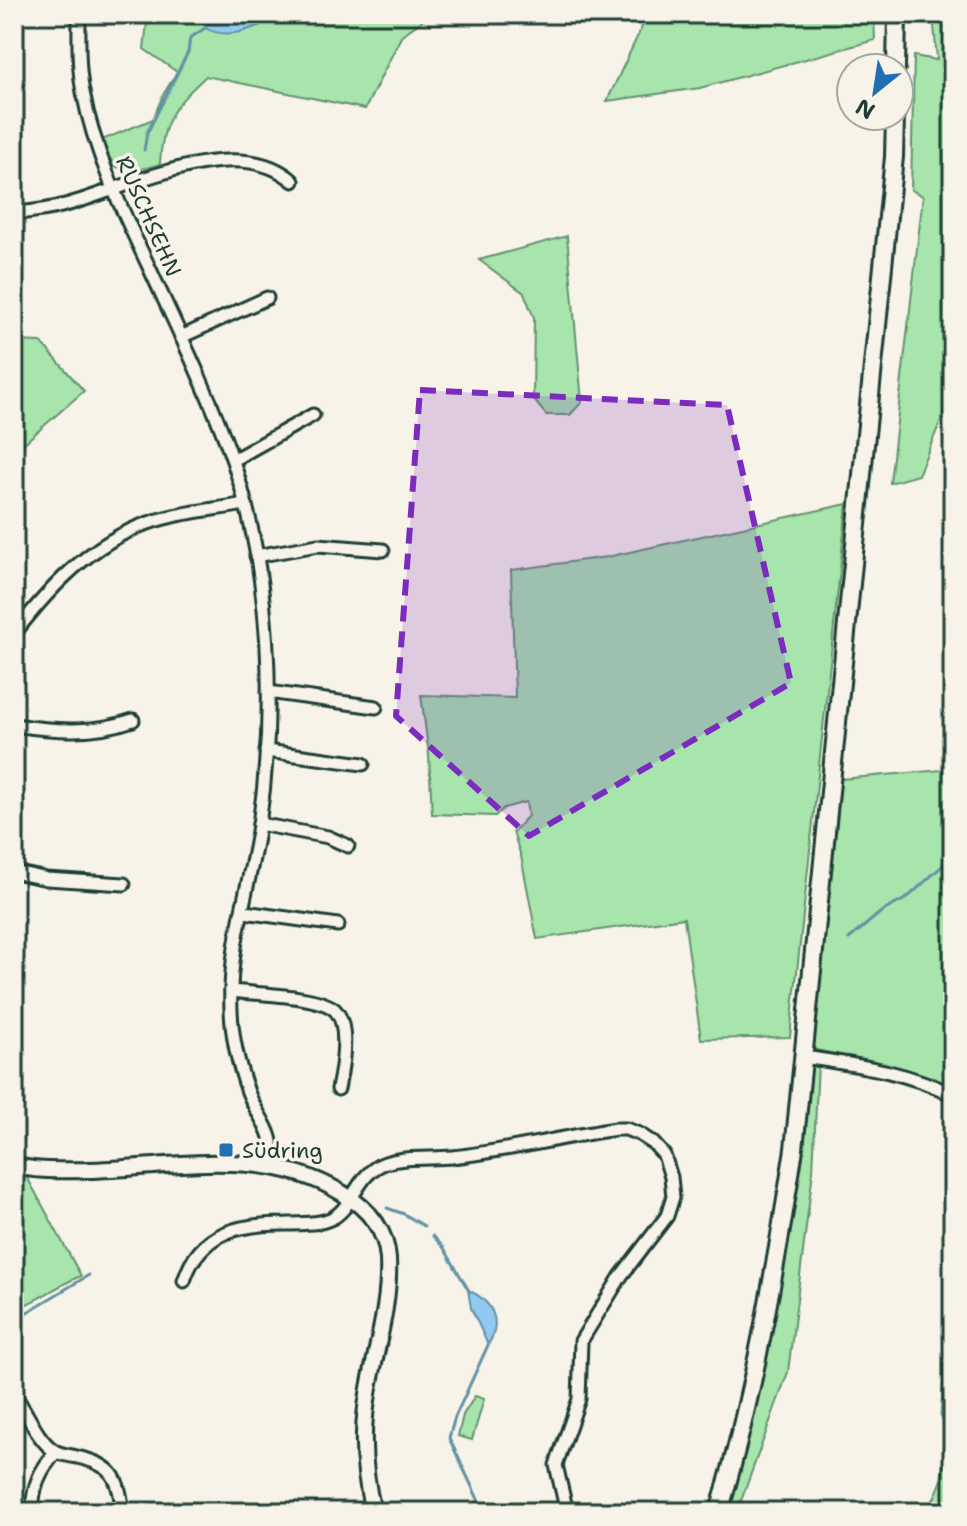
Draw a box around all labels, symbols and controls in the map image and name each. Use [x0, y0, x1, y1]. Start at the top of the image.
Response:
north arrow [835, 52, 915, 132]
text: N [850, 92, 880, 126]
street label: RUSCHSEHN [109, 151, 188, 281]
place label: Südring [242, 1136, 323, 1165]
marker: Südring [217, 1141, 235, 1159]

